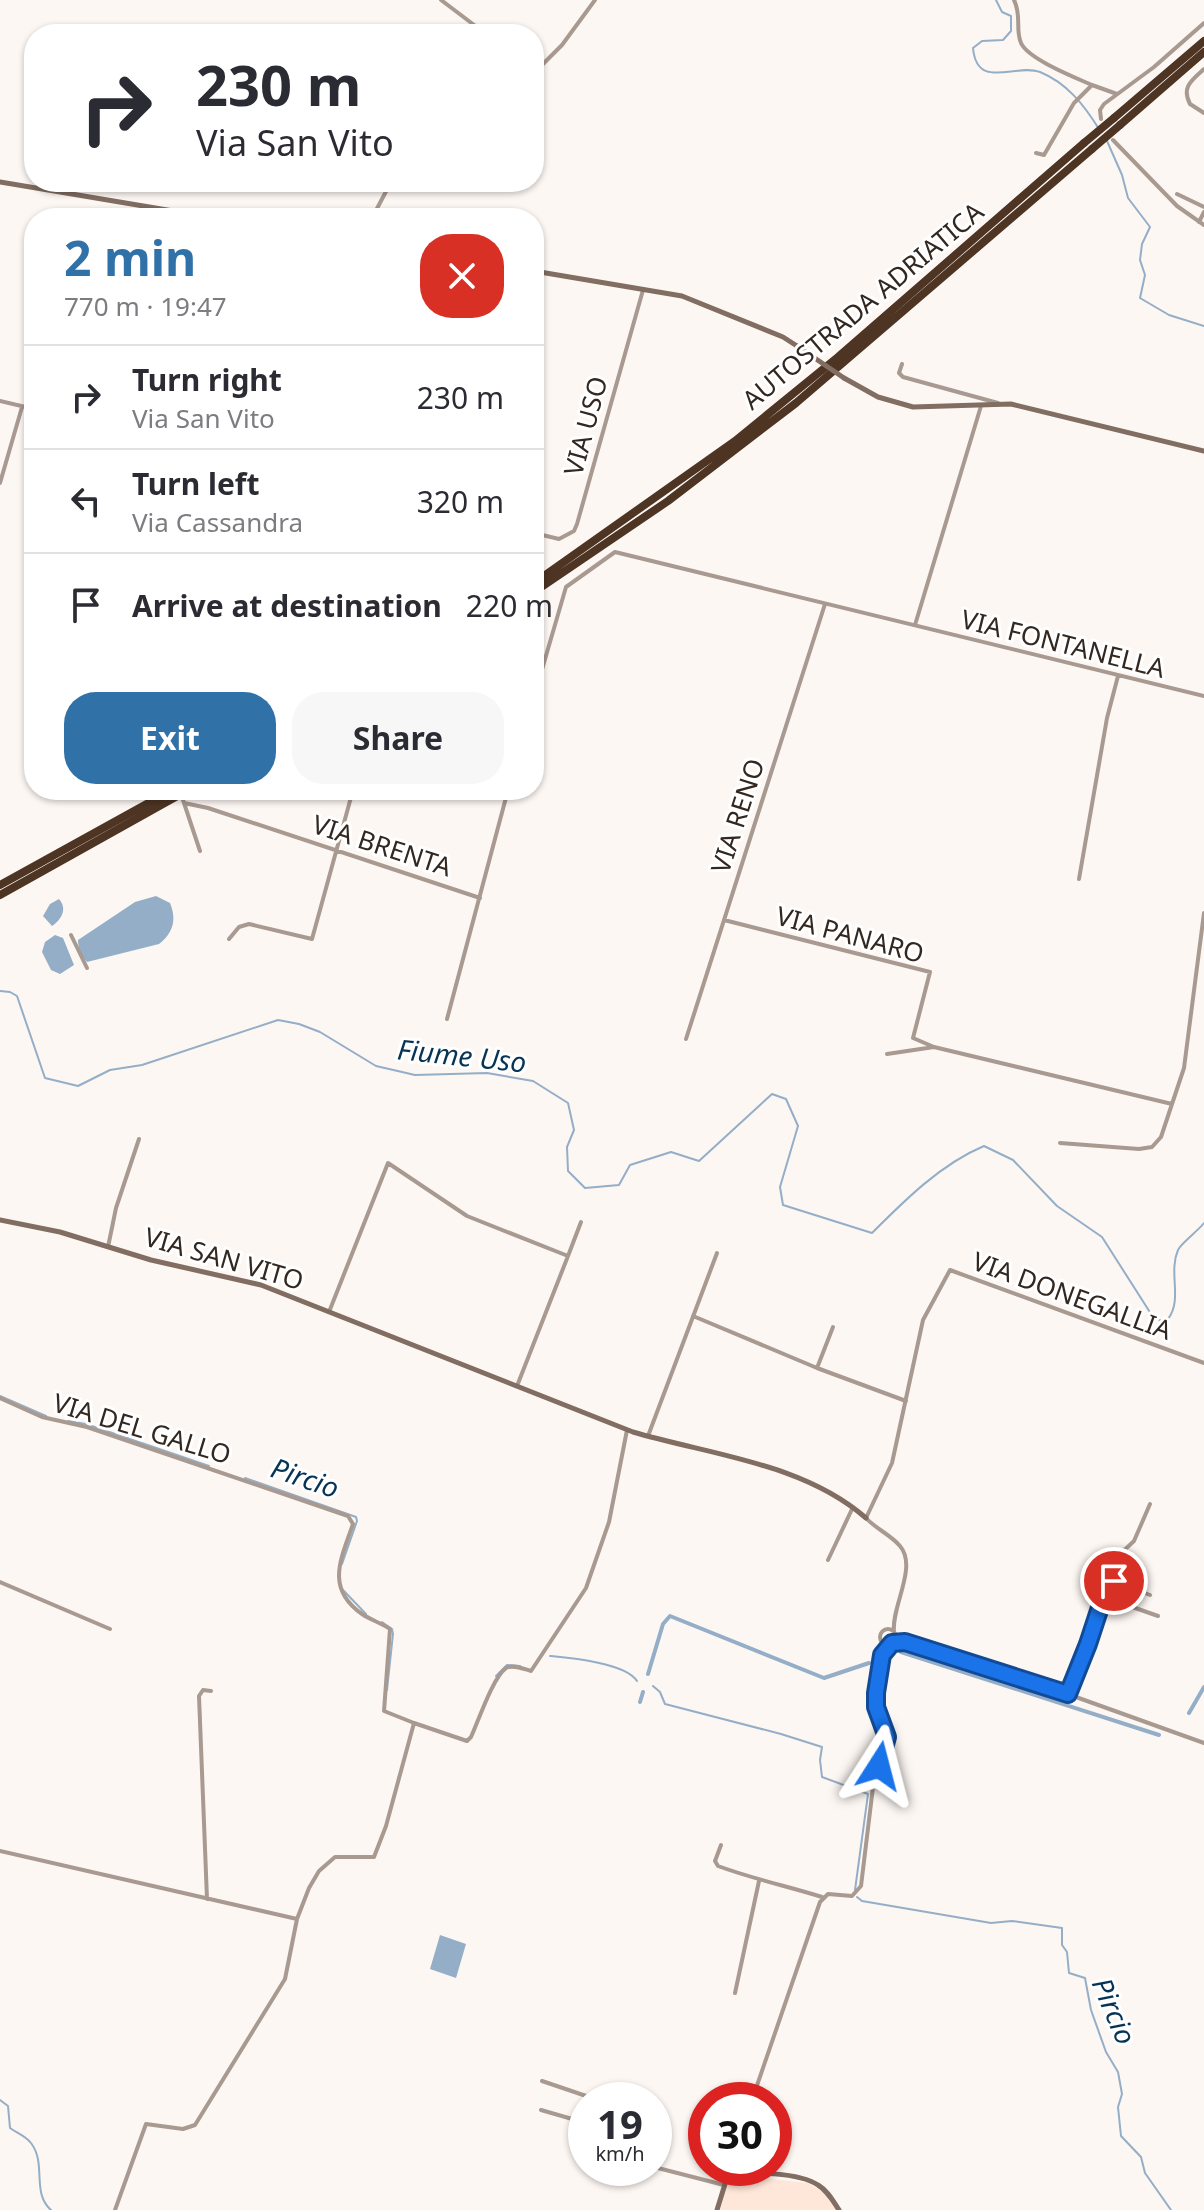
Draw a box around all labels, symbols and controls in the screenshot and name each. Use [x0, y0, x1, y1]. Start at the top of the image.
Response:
text: 230 m [196, 46, 361, 122]
icon: right [64, 56, 168, 160]
text: Via San Vito [196, 118, 394, 167]
street label: AUTOSTRADA ADRIATICA [734, 193, 991, 417]
text: 2 min [64, 225, 196, 290]
button: close [420, 234, 504, 318]
text: 770 m · 19:47 [64, 288, 227, 324]
text: Turn right [132, 359, 282, 400]
street label: VIA USO [555, 372, 616, 479]
icon: right [64, 375, 108, 419]
text: 230 m [417, 377, 504, 418]
text: Via San Vito [132, 400, 275, 436]
text: Turn left [132, 463, 260, 504]
icon: left [64, 479, 108, 523]
text: 320 m [417, 481, 504, 522]
text: Via Cassandra [132, 504, 303, 540]
icon: arrive [64, 583, 108, 627]
text: Arrive at destination [132, 585, 442, 626]
text: 220 m [466, 585, 553, 626]
street label: VIA FONTANELLA [958, 600, 1169, 686]
button: Exit [64, 692, 276, 784]
button: Share [292, 692, 504, 784]
street label: VIA RENO [702, 754, 772, 878]
street label: VIA BRENTA [308, 806, 457, 885]
street label: VIA PANARO [772, 897, 928, 971]
water label: Fiume Uso [396, 1029, 528, 1081]
street label: VIA SAN VITO [141, 1218, 308, 1298]
street label: VIA DONEGALLIA [968, 1242, 1177, 1348]
street label: VIA DEL GALLO [49, 1384, 236, 1472]
water label: Pircio [266, 1448, 344, 1506]
pin [1080, 1547, 1148, 1615]
icon: arrive [1092, 1559, 1136, 1603]
position arrow [837, 1724, 921, 1808]
water label: Pircio [1084, 1971, 1146, 2050]
speed limit sign: 30 [688, 2082, 792, 2186]
text: 19 [597, 2096, 643, 2151]
text: km/h [595, 2140, 645, 2167]

